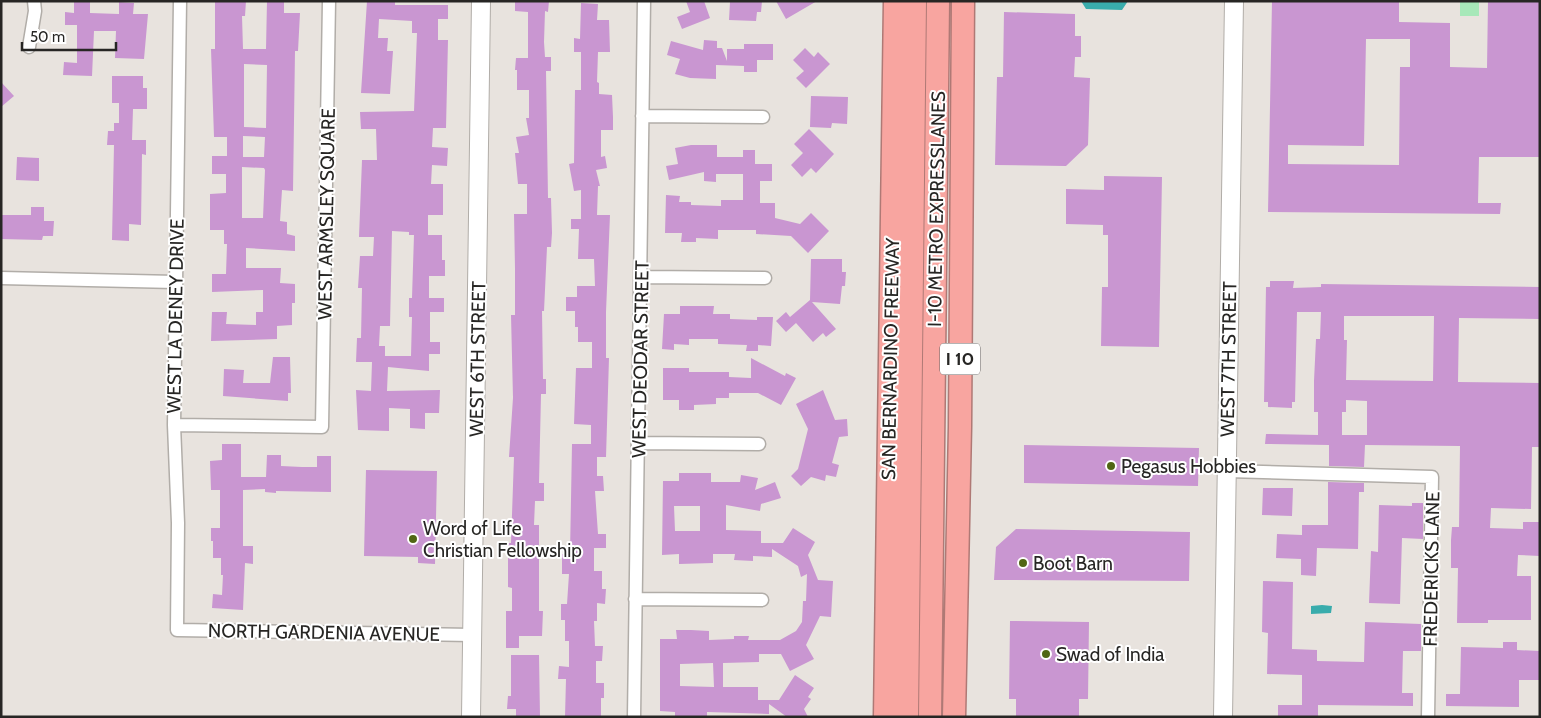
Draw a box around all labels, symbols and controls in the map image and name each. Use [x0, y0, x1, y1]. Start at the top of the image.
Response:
scale bar [22, 20, 116, 52]
text: 50 m [30, 28, 65, 46]
street label: I-10 METRO EXPRESSLANES [923, 91, 950, 327]
street label: WEST ARMSLEY SQUARE [313, 108, 340, 320]
street label: WEST LA DENEY DRIVE [162, 218, 189, 414]
street label: SAN BERNARDINO FREEWAY [877, 237, 904, 480]
street label: WEST DEODAR STREET [627, 260, 654, 458]
street label: WEST 6TH STREET [465, 281, 490, 437]
street label: WEST 7TH STREET [1216, 281, 1241, 437]
road number: I 10 [940, 344, 980, 374]
place label: Pegasus Hobbies [1121, 455, 1256, 478]
marker: Pegasus Hobbies [1105, 460, 1117, 472]
street label: FREDERICKS LANE [1419, 491, 1444, 647]
place label: Word of Life Christian Fellowship [423, 517, 582, 562]
marker: Word of Life Christian Fellowship [407, 533, 419, 545]
place label: Boot Barn [1033, 552, 1113, 575]
marker: Boot Barn [1017, 557, 1029, 569]
street label: NORTH GARDENIA AVENUE [208, 619, 440, 646]
place label: Swad of India [1056, 643, 1164, 666]
marker: Swad of India [1040, 648, 1052, 660]

